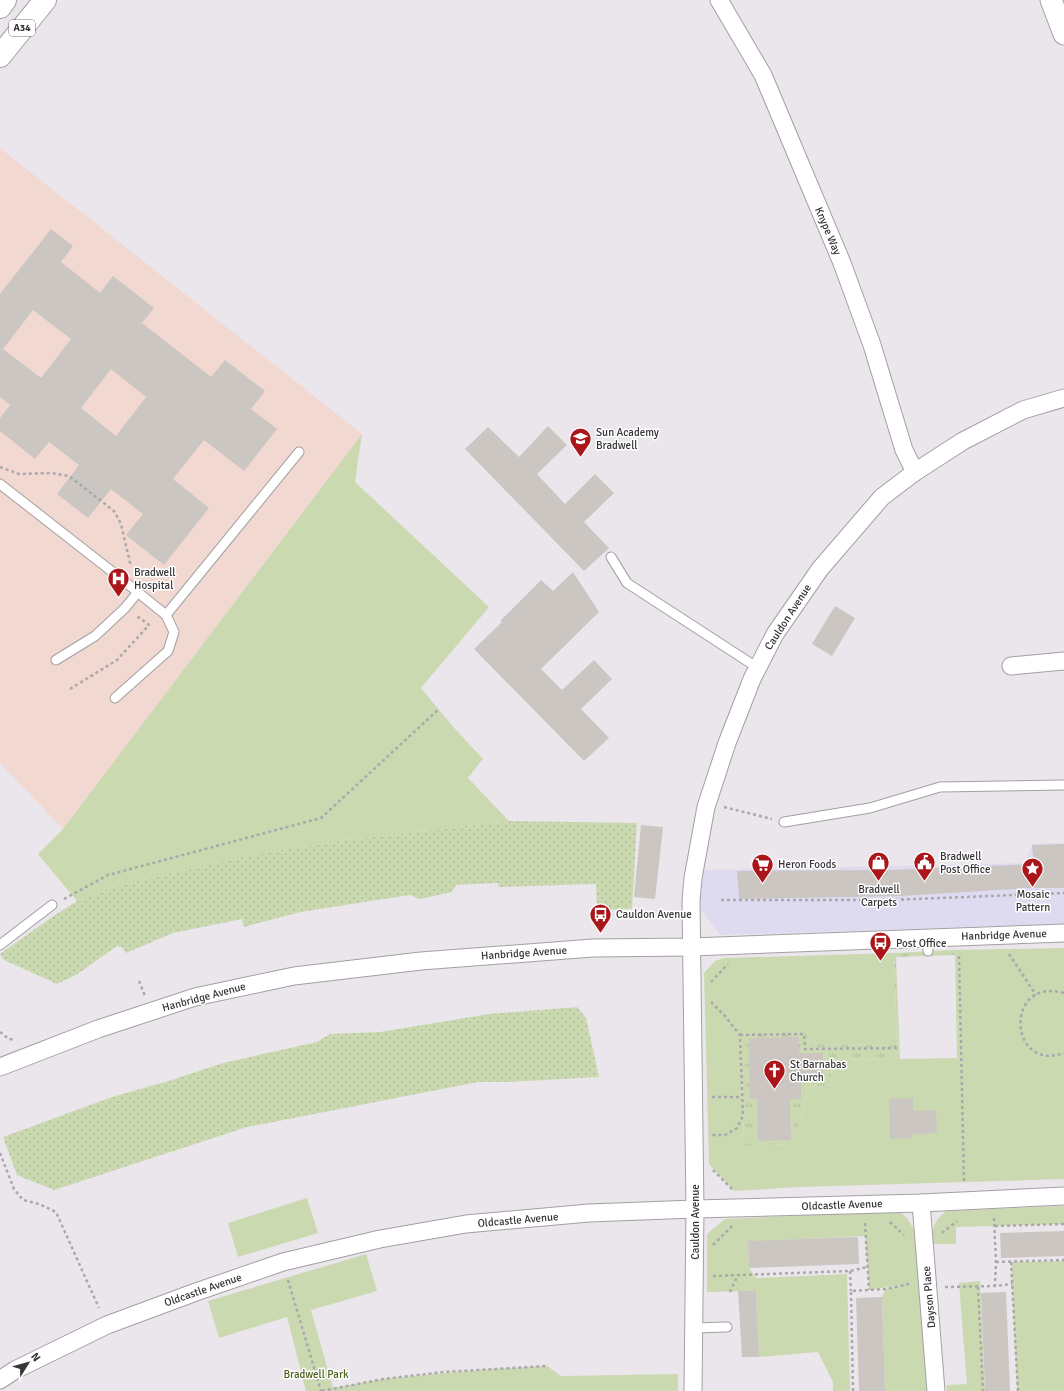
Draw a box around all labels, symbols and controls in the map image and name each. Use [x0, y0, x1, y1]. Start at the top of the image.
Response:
road number: A34 [9, 20, 35, 36]
street label: Knype Way [812, 205, 844, 258]
school or university icon: Sun Academy Bradwell [567, 425, 593, 458]
place label: Sun Academy Bradwell [596, 426, 660, 452]
hospital icon: Bradwell Hospital [106, 565, 132, 598]
place label: Bradwell Hospital [134, 566, 175, 592]
street label: Cauldon Avenue [762, 582, 814, 652]
public building icon: Bradwell Post Office [912, 849, 938, 882]
shop icon: Bradwell Carpets [866, 850, 892, 883]
place label: Bradwell Post Office [940, 850, 990, 876]
supermarket icon: Heron Foods [750, 851, 776, 884]
place icon: Mosaic Pattern [1020, 855, 1046, 888]
place label: Heron Foods [778, 858, 837, 871]
place label: Bradwell Carpets [858, 883, 900, 909]
place label: Mosaic Pattern [1016, 888, 1050, 914]
bus stop icon: Cauldon Avenue [587, 901, 613, 934]
place label: Cauldon Avenue [616, 908, 692, 921]
street label: Hanbridge Avenue [961, 927, 1047, 943]
bus stop icon: Post Office [867, 930, 893, 963]
place label: Post Office [896, 937, 946, 950]
street label: Hanbridge Avenue [481, 944, 567, 962]
street label: Hanbridge Avenue [161, 980, 247, 1014]
church icon: St Barnabas Church [762, 1057, 788, 1090]
place label: St Barnabas Church [790, 1058, 847, 1084]
street label: Cauldon Avenue [689, 1184, 702, 1260]
street label: Oldcastle Avenue [801, 1197, 883, 1213]
street label: Oldcastle Avenue [477, 1210, 559, 1230]
street label: Dayson Place [920, 1265, 938, 1329]
street label: Oldcastle Avenue [163, 1271, 243, 1309]
north arrow [8, 1343, 48, 1383]
text: N [28, 1350, 43, 1364]
park label: Bradwell Park [283, 1368, 349, 1381]

